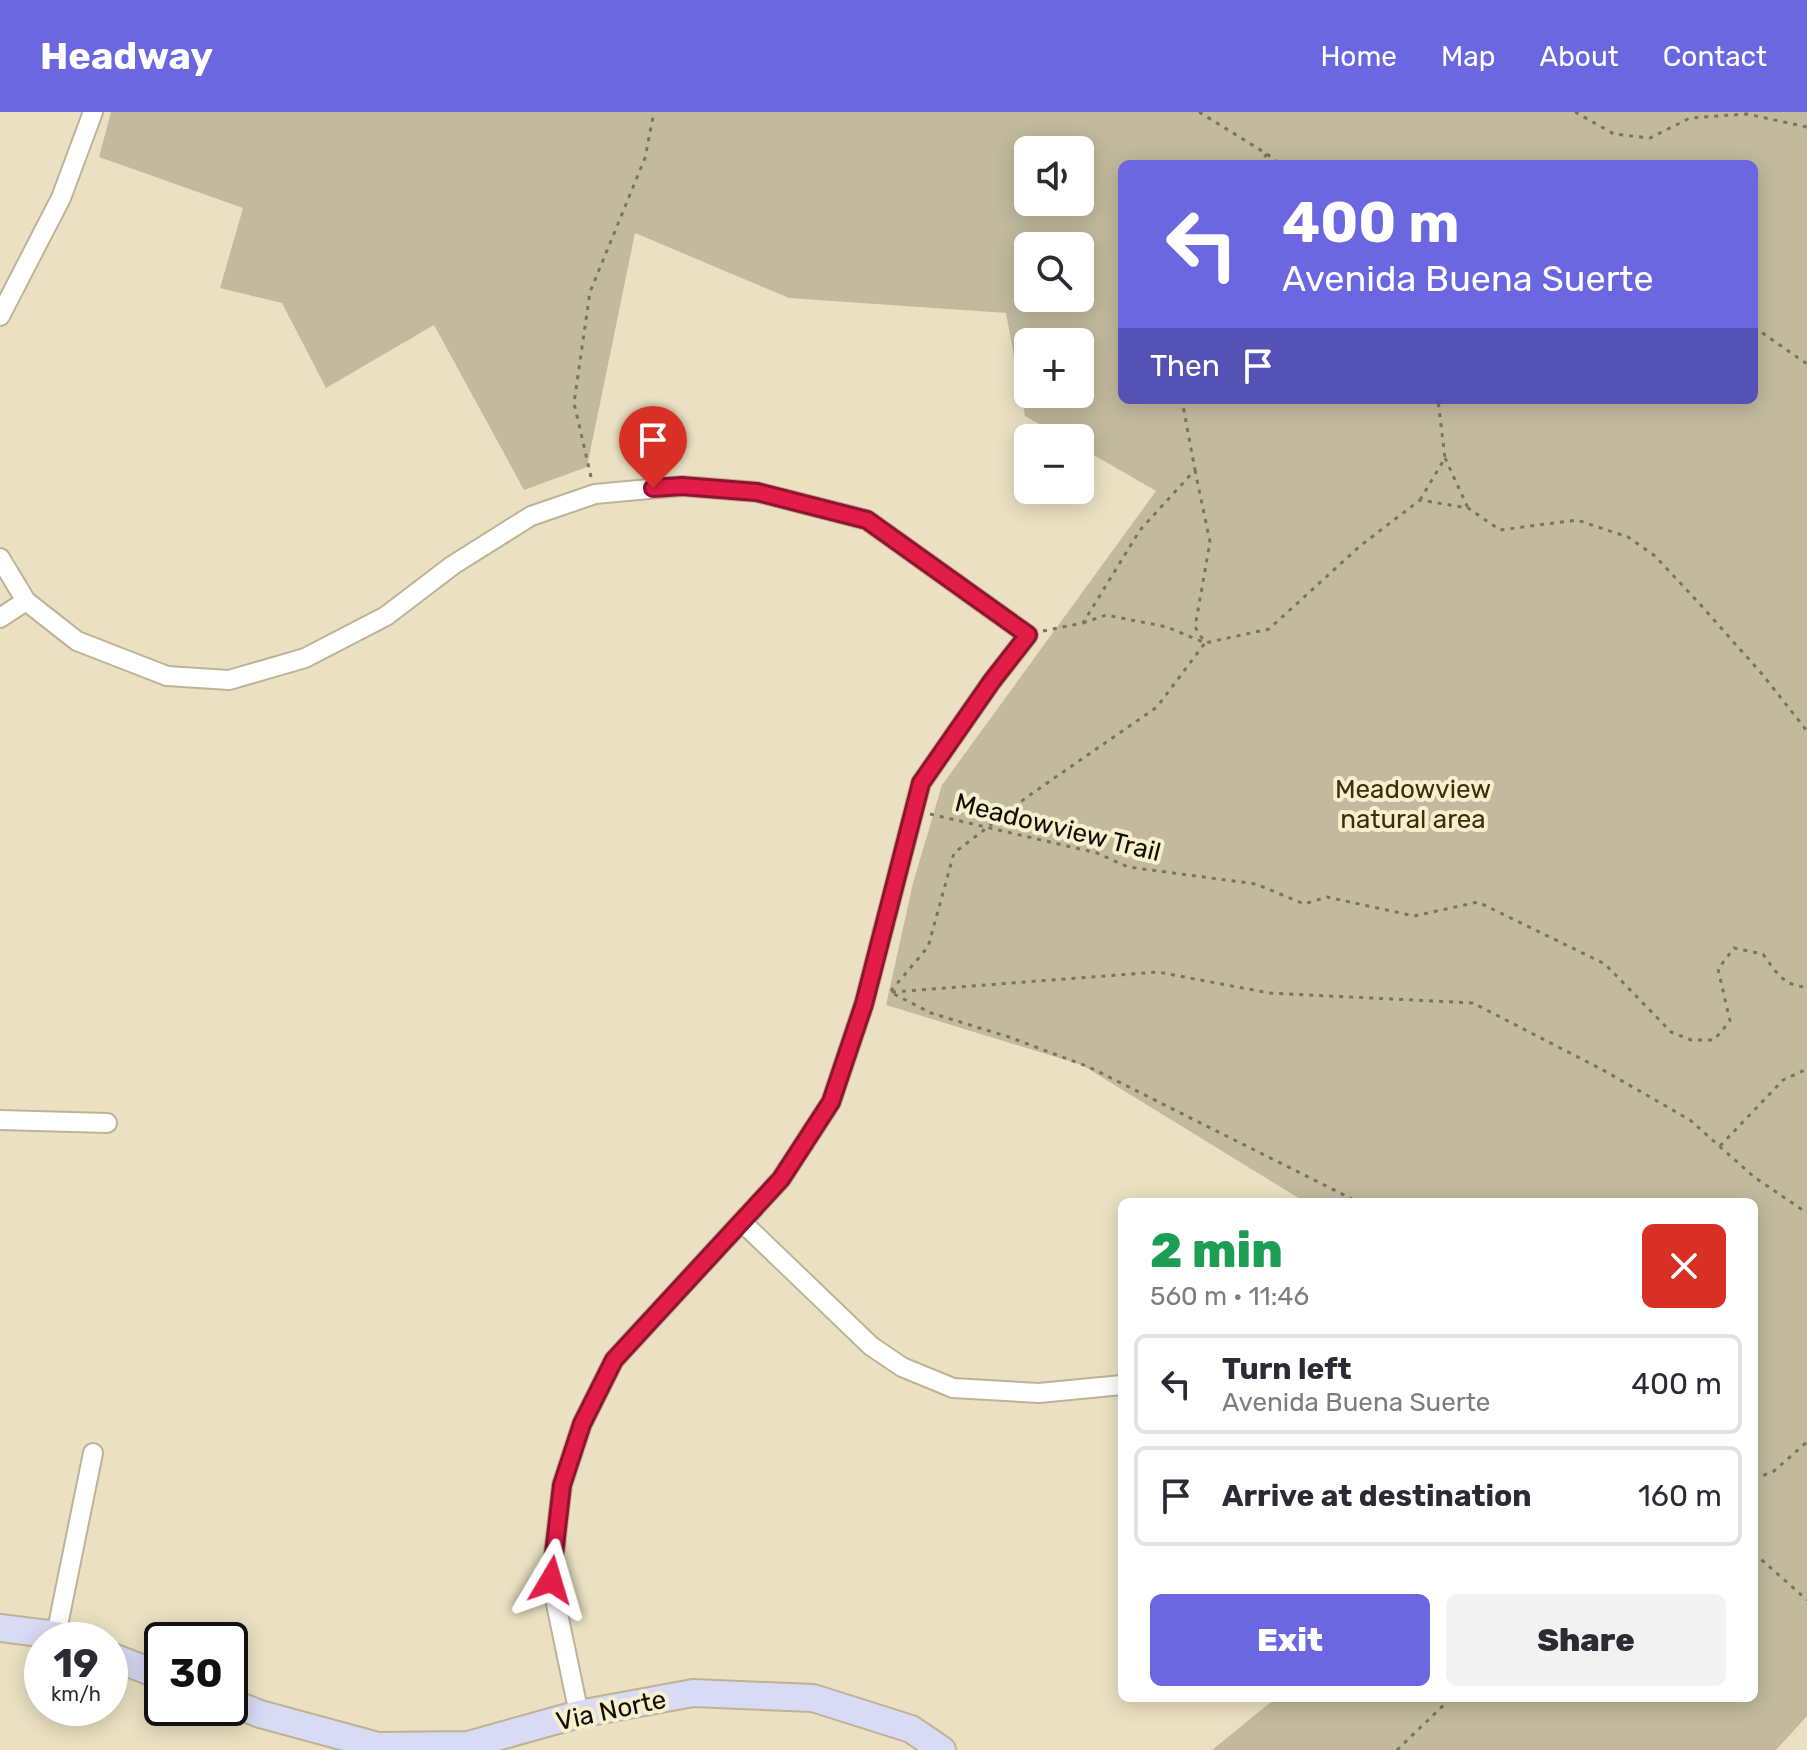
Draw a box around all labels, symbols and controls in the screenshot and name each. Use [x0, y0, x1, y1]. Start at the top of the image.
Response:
text: Headway [40, 33, 213, 79]
text: Home [1320, 40, 1397, 73]
text: Map [1441, 40, 1495, 73]
text: About [1539, 40, 1619, 73]
text: Contact [1663, 40, 1767, 73]
map controls [1014, 136, 1094, 504]
button: sound [1014, 136, 1094, 216]
text: 400 m [1282, 190, 1460, 256]
icon: left [1150, 192, 1254, 296]
button: search [1014, 232, 1094, 312]
text: Avenida Buena Suerte [1282, 257, 1654, 300]
button: + [1014, 328, 1094, 408]
icon: arrive [1236, 344, 1280, 388]
text: Then [1150, 348, 1220, 384]
pin [619, 406, 687, 488]
icon: arrive [631, 418, 675, 462]
button: − [1014, 424, 1094, 504]
park label: Meadowview natural area [1335, 774, 1491, 835]
street label: Meadowview Trail [952, 787, 1164, 868]
text: 2 min [1150, 1222, 1283, 1279]
button: close [1642, 1224, 1726, 1308]
text: 560 m · 11:46 [1150, 1281, 1309, 1312]
text: Turn left [1222, 1351, 1352, 1387]
icon: left [1154, 1362, 1198, 1406]
text: 400 m [1631, 1366, 1722, 1402]
text: Avenida Buena Suerte [1222, 1387, 1490, 1418]
icon: arrive [1154, 1474, 1198, 1518]
text: Arrive at destination [1222, 1478, 1532, 1514]
text: 160 m [1638, 1478, 1722, 1514]
position arrow [509, 1538, 593, 1622]
button: Exit [1150, 1594, 1430, 1686]
button: Share [1446, 1594, 1726, 1686]
speed limit sign: 30 [144, 1622, 248, 1726]
text: 19 [53, 1640, 99, 1687]
text: km/h [51, 1682, 101, 1706]
street label: Via Norte [553, 1684, 669, 1737]

